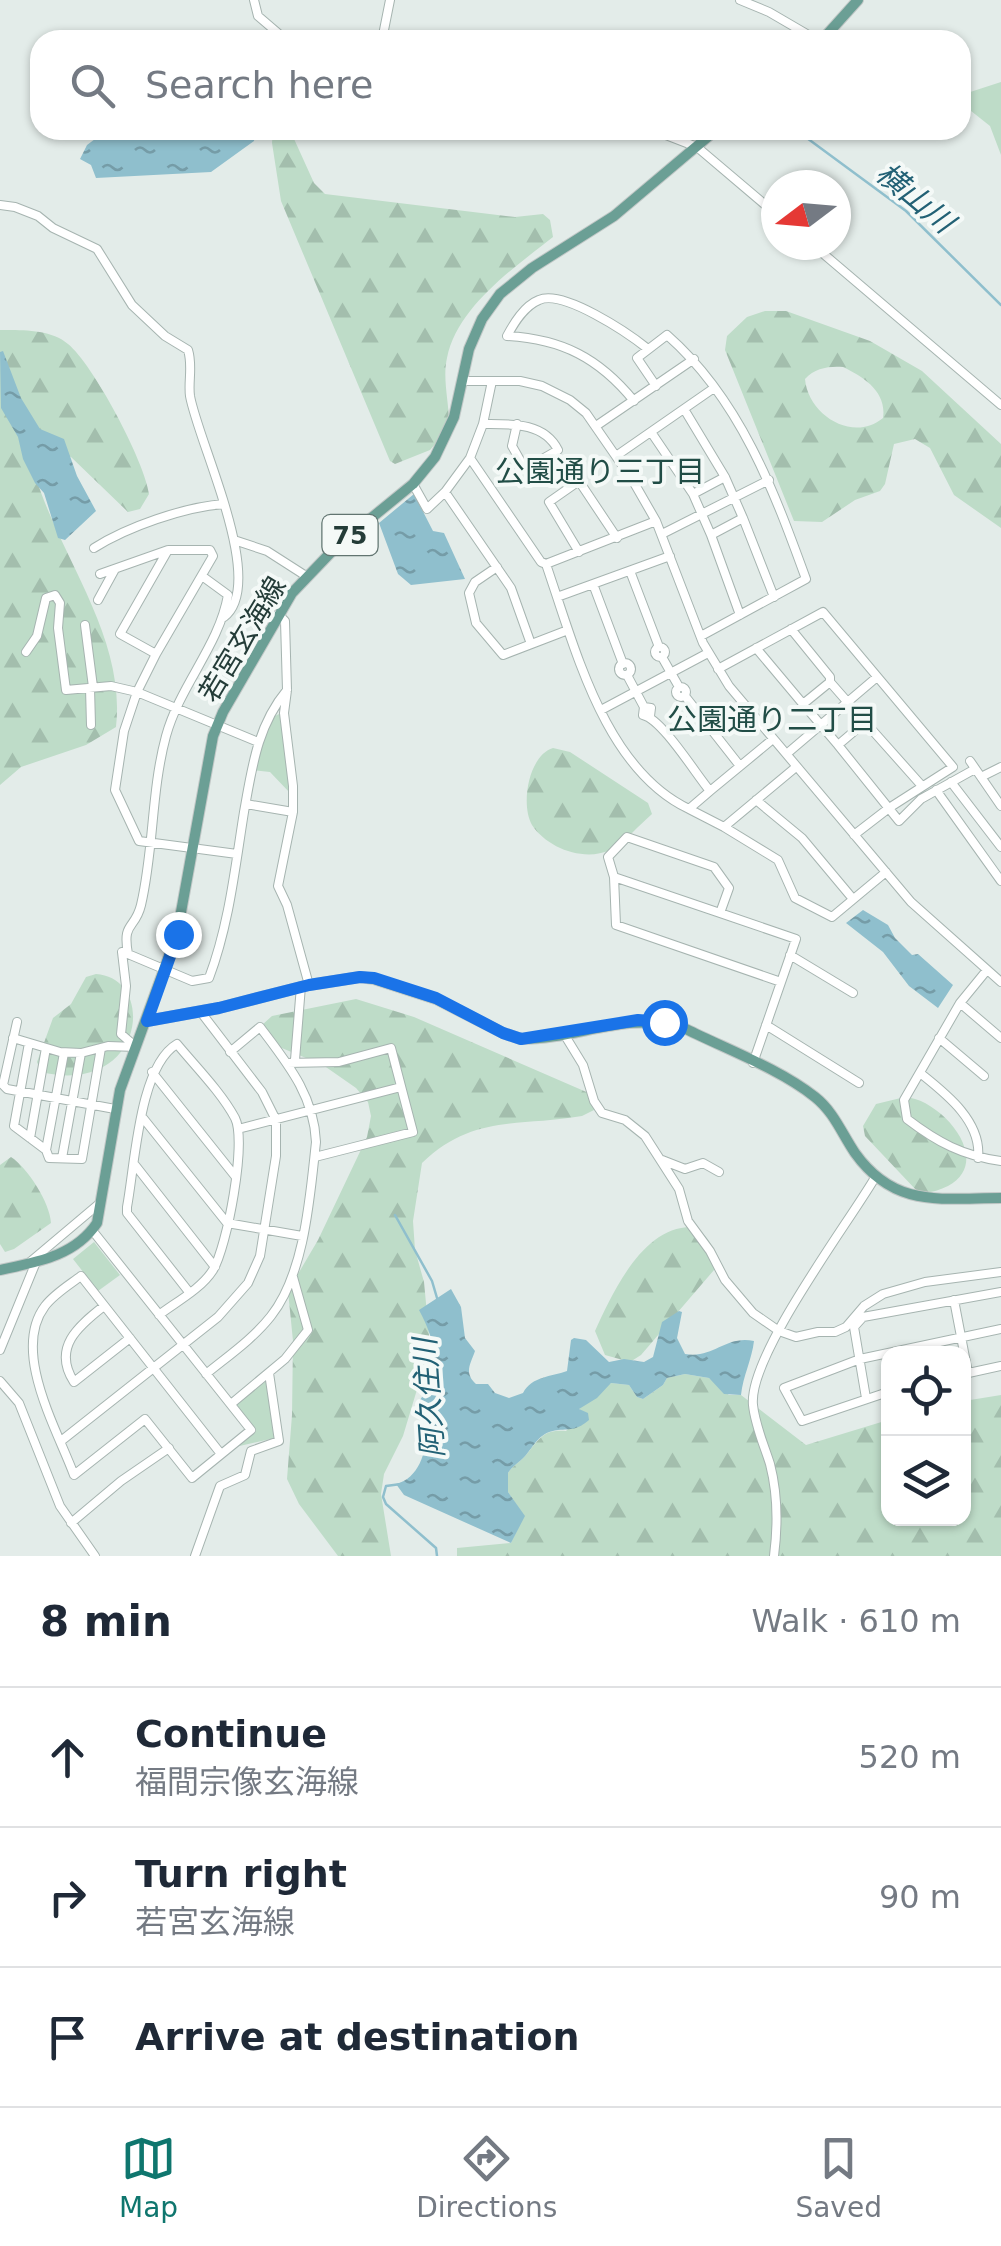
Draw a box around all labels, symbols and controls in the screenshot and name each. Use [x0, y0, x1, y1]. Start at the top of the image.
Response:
search box [30, 30, 971, 140]
icon: search [65, 58, 120, 113]
text: Search here [145, 63, 373, 107]
water label: 横山川 [870, 155, 963, 242]
north arrow [761, 170, 851, 260]
district label: 公園通り三丁目 [495, 454, 705, 489]
road number: 75 [322, 515, 378, 555]
street label: 若宮玄海線 [192, 571, 293, 708]
district label: 公園通り二丁目 [667, 702, 877, 737]
route end [156, 912, 202, 958]
route start [642, 1000, 688, 1046]
water label: 阿久住川 [407, 1334, 450, 1459]
map controls [881, 1346, 971, 1526]
button: locate [881, 1346, 971, 1436]
button: layers [881, 1436, 971, 1526]
text: 8 min [40, 1597, 172, 1646]
text: Walk · 610 m [751, 1602, 961, 1640]
text: Continue [135, 1712, 327, 1756]
icon: ahead [40, 1730, 95, 1785]
text: 520 m [859, 1738, 961, 1776]
text: 福間宗像玄海線 [135, 1763, 359, 1801]
text: Turn right [135, 1852, 347, 1896]
icon: right [40, 1870, 95, 1925]
text: 90 m [879, 1878, 961, 1916]
text: 若宮玄海線 [135, 1903, 295, 1941]
icon: arrive [40, 2010, 95, 2065]
text: Arrive at destination [135, 2015, 580, 2059]
tab: Map [119, 2131, 178, 2224]
tab: Directions [416, 2131, 557, 2224]
tab: Saved [795, 2131, 882, 2224]

